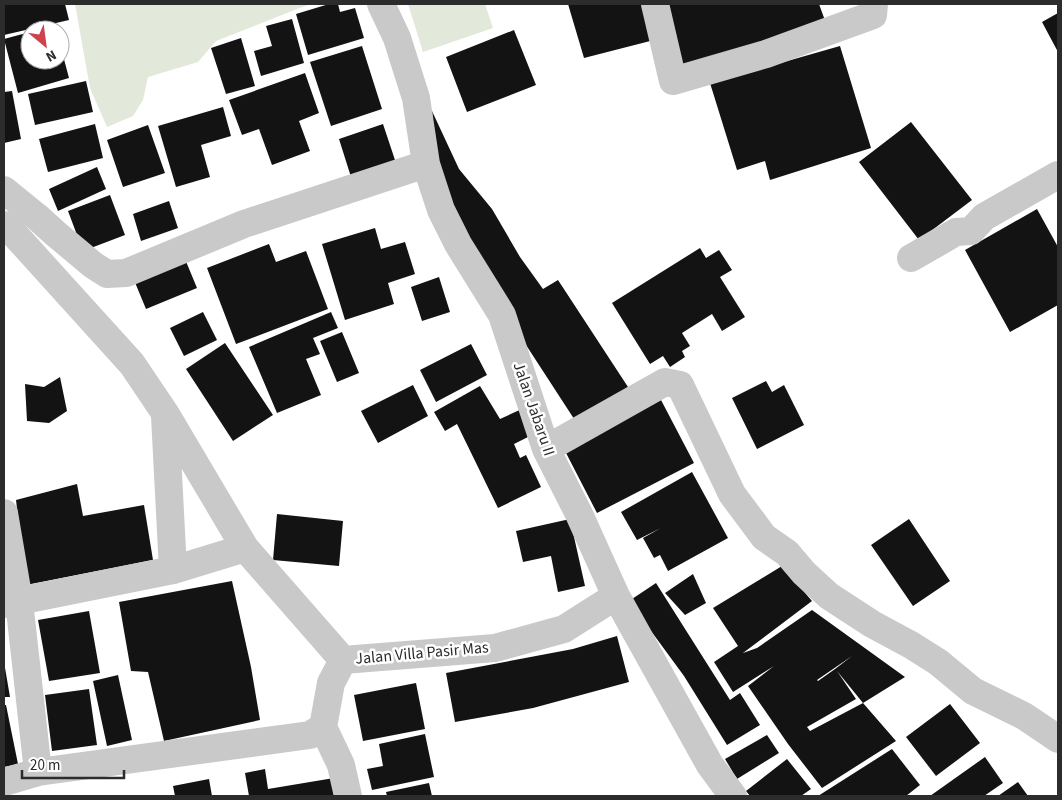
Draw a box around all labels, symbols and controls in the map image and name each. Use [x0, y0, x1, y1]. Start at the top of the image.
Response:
north arrow [20, 20, 70, 70]
text: N [42, 44, 60, 66]
street label: Jalan Jabaru II [508, 359, 560, 459]
street label: Jalan Villa Pasir Mas [354, 636, 490, 670]
scale bar [22, 748, 125, 780]
text: 20 m [30, 755, 60, 776]

